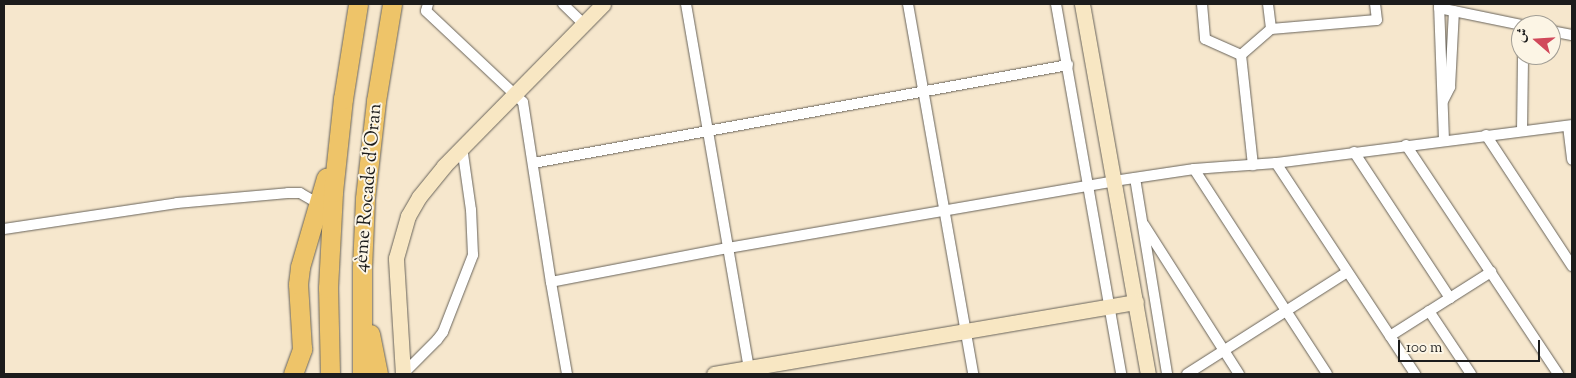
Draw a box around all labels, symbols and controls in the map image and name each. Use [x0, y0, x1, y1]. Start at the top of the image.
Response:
north arrow [1511, 15, 1561, 65]
text: ش [1511, 26, 1534, 45]
street label: 4ème Rocade d'Oran [350, 103, 388, 273]
scale bar [1401, 330, 1544, 362]
text: 100 m [1406, 338, 1442, 359]

